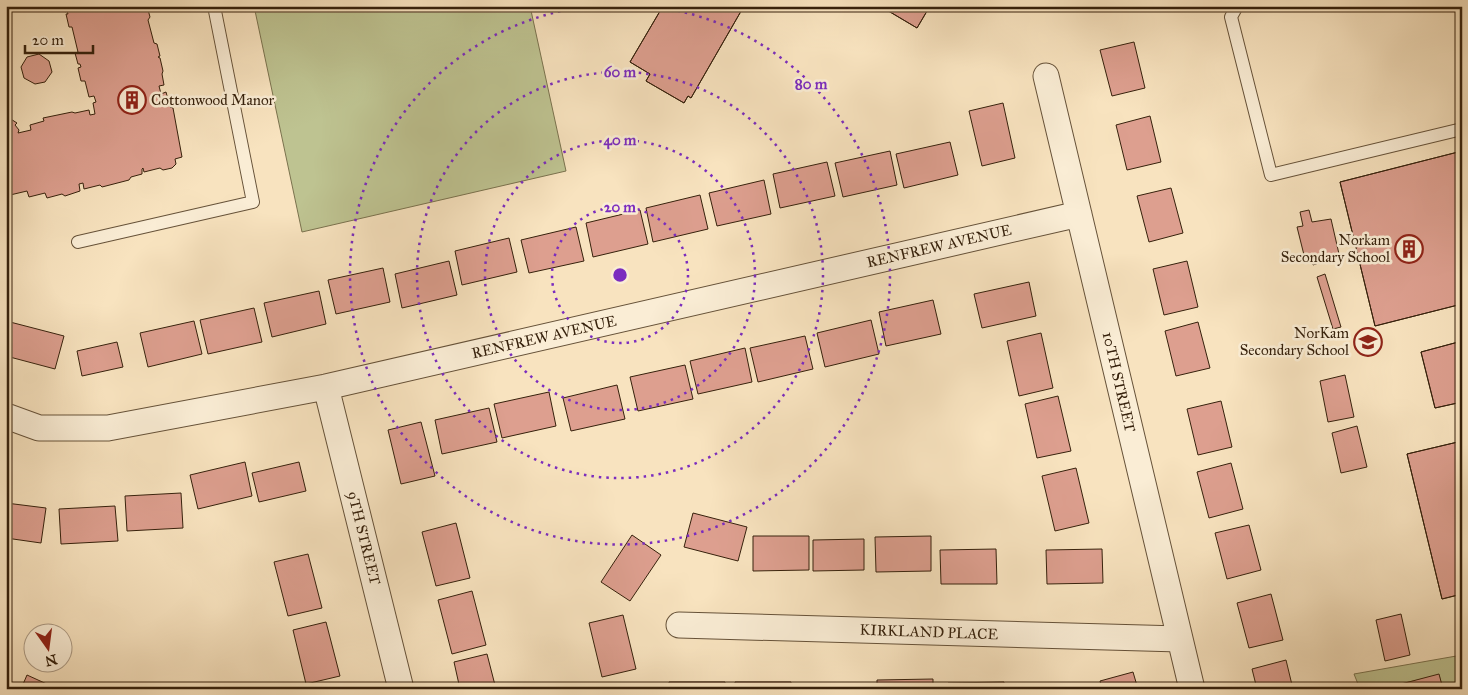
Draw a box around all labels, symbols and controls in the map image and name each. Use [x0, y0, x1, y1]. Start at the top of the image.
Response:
scale bar [25, 22, 92, 54]
text: 20 m [32, 31, 64, 49]
text: 60 m [604, 63, 637, 81]
text: 80 m [795, 75, 828, 93]
building icon: Cottonwood Manor [117, 85, 147, 115]
place label: Cottonwood Manor [151, 91, 275, 109]
text: 40 m [604, 131, 637, 150]
text: 20 m [604, 198, 636, 216]
street label: RENFREW AVENUE [865, 221, 1013, 271]
place label: Norkam Secondary School [1281, 231, 1391, 266]
building icon: Norkam Secondary School [1394, 234, 1424, 264]
centre of rings [611, 266, 629, 284]
street label: RENFREW AVENUE [470, 312, 618, 362]
place label: NorKam Secondary School [1240, 324, 1350, 359]
school or university icon: NorKam Secondary School [1353, 327, 1383, 357]
street label: 10TH STREET [1099, 330, 1139, 434]
street label: 9TH STREET [344, 489, 384, 587]
street label: KIRKLAND PLACE [859, 621, 999, 643]
north arrow [22, 622, 72, 672]
text: N [43, 650, 59, 670]

